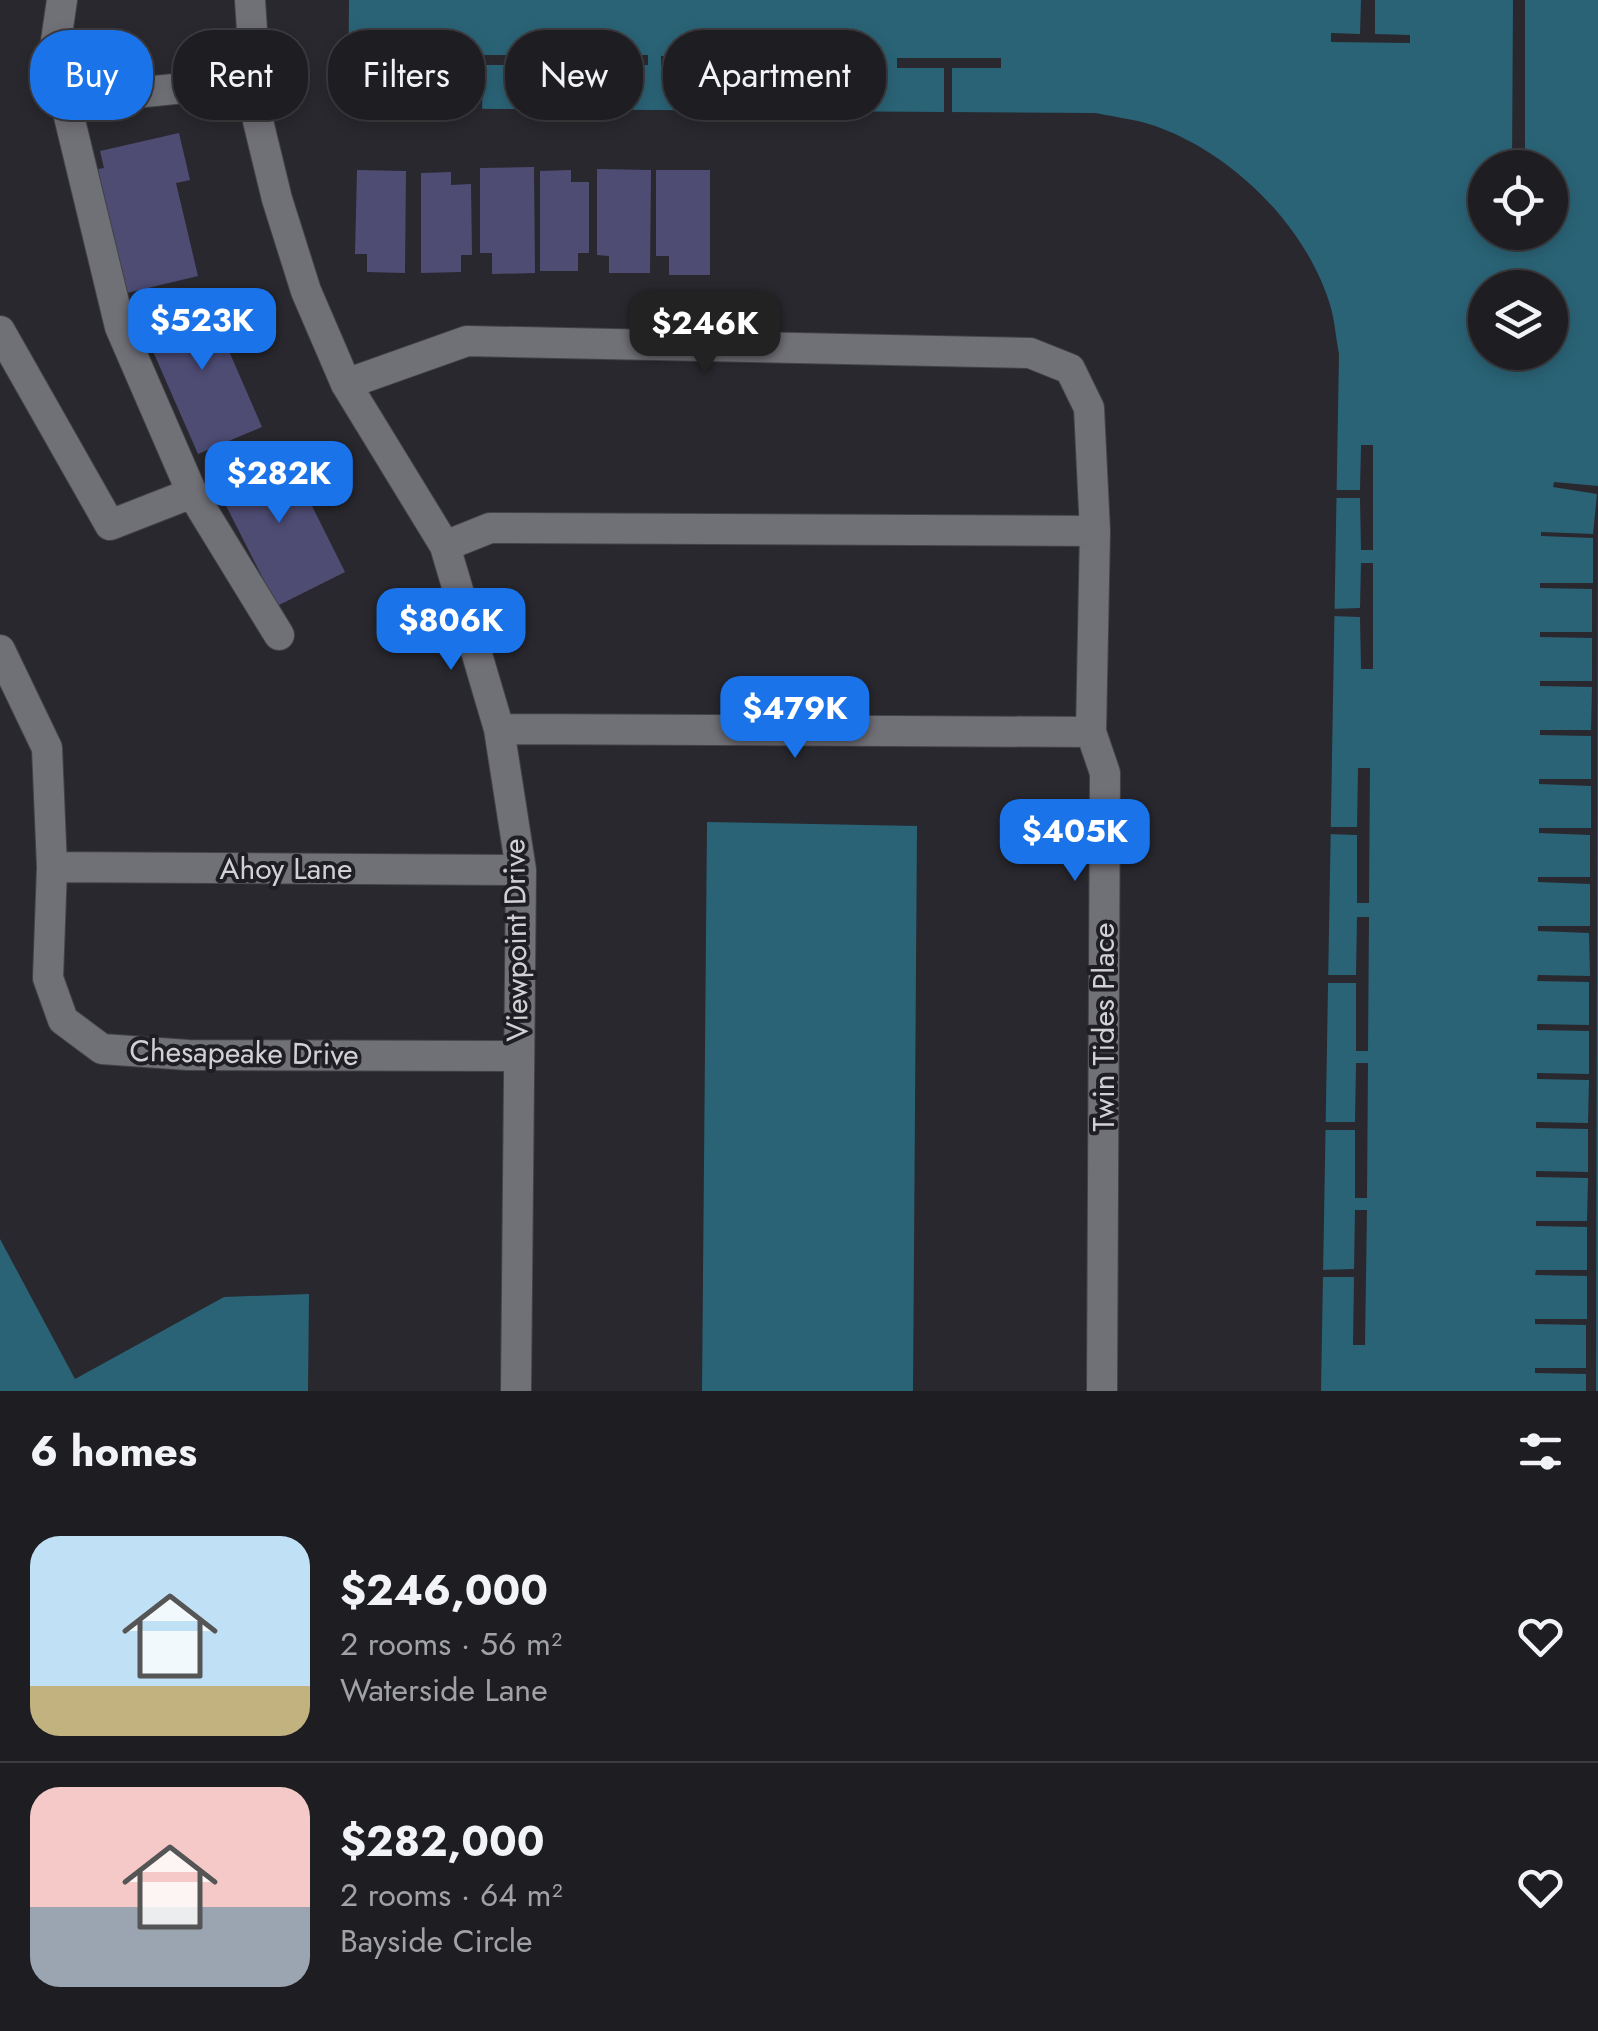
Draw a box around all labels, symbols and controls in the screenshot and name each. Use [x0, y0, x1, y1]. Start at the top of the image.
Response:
chip: Buy [30, 30, 153, 120]
chip: Rent [173, 30, 308, 120]
chip: Filters [328, 30, 485, 120]
chip: New [505, 30, 643, 120]
chip: Apartment [663, 30, 886, 120]
map controls [1468, 150, 1568, 370]
button: locate [1468, 150, 1568, 250]
button: layers [1468, 270, 1568, 370]
pin: $523K [132, 288, 272, 373]
pin: $246K [635, 291, 775, 376]
text: $523K [150, 297, 254, 343]
text: $246K [651, 300, 759, 346]
pin: $282K [209, 441, 349, 526]
text: $282K [227, 450, 331, 496]
pin: $806K [381, 588, 521, 673]
text: $806K [399, 597, 503, 643]
pin: $479K [725, 676, 865, 761]
text: $479K [742, 685, 848, 731]
pin: $405K [1005, 799, 1145, 884]
text: $405K [1022, 808, 1128, 854]
street label: Viewpoint Drive [492, 838, 539, 1042]
street label: Ahoy Lane [220, 847, 352, 890]
street label: Twin Tides Place [1082, 923, 1125, 1131]
street label: Chesapeake Drive [129, 1029, 359, 1076]
text: 6 homes [30, 1421, 197, 1482]
icon: filters [1513, 1424, 1568, 1479]
text: $246,000 [340, 1560, 548, 1621]
icon: home [110, 1576, 230, 1696]
icon: heart [1513, 1609, 1568, 1664]
text: 2 rooms · 56 m² [340, 1621, 562, 1667]
text: Waterside Lane [340, 1667, 548, 1713]
text: $282,000 [340, 1811, 545, 1872]
icon: home [110, 1827, 230, 1947]
icon: heart [1513, 1860, 1568, 1915]
text: 2 rooms · 64 m² [340, 1872, 563, 1918]
text: Bayside Circle [340, 1918, 533, 1964]

